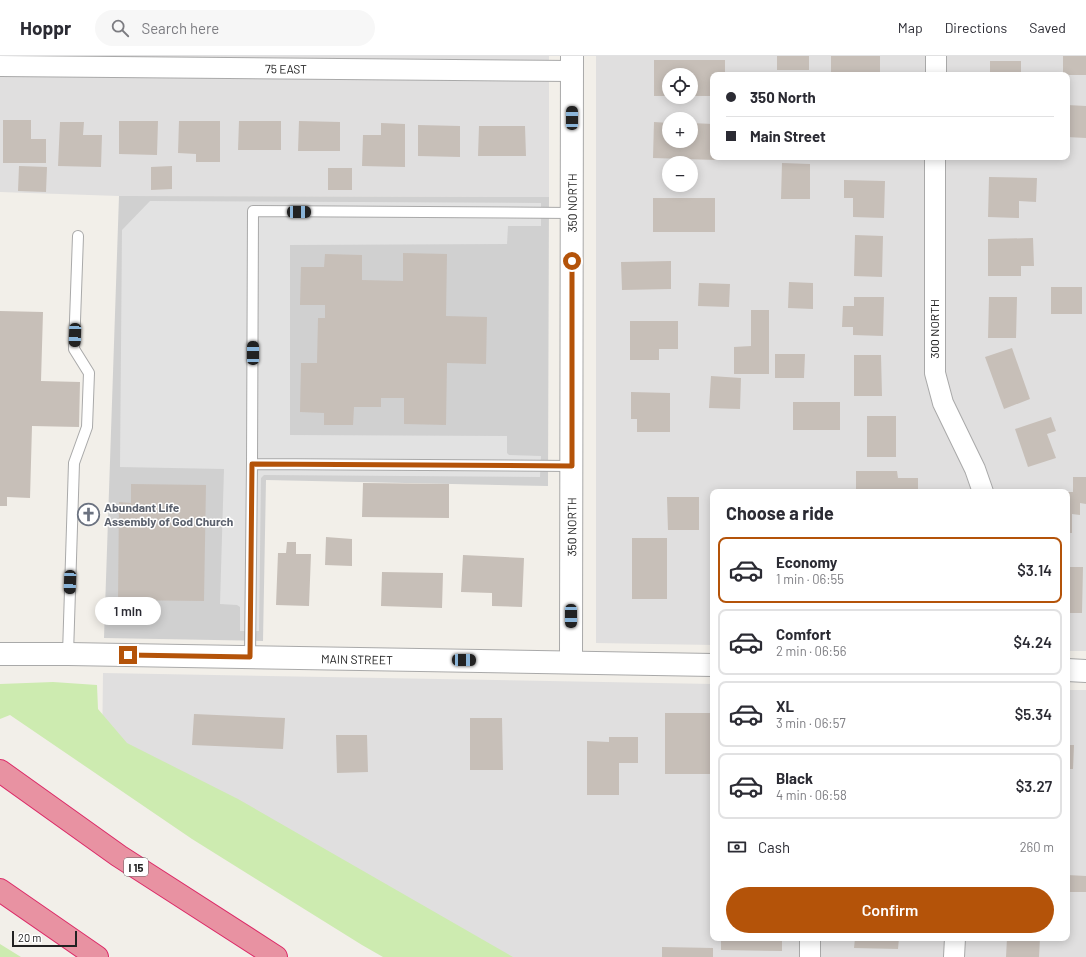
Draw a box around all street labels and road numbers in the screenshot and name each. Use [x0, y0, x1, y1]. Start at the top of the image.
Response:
street label: 75 EAST [265, 61, 307, 76]
street label: 350 NORTH [565, 173, 579, 233]
street label: 300 NORTH [927, 299, 941, 359]
street label: 350 NORTH [564, 497, 578, 557]
street label: MAIN STREET [321, 651, 393, 667]
road number: I 15 [124, 858, 148, 876]

